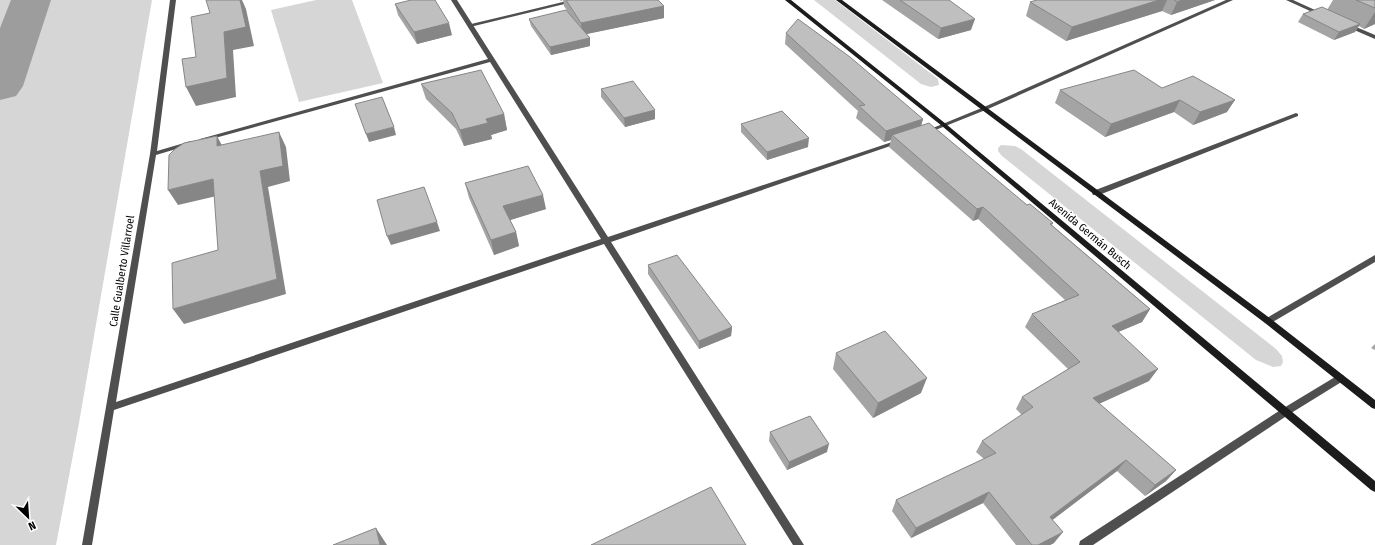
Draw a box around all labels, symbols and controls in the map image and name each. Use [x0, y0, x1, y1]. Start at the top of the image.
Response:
street label: Avenida Germán Busch [1046, 196, 1134, 272]
street label: Calle Gualberto Villarroel [107, 214, 137, 328]
north arrow [8, 497, 48, 537]
text: N [26, 518, 38, 533]

